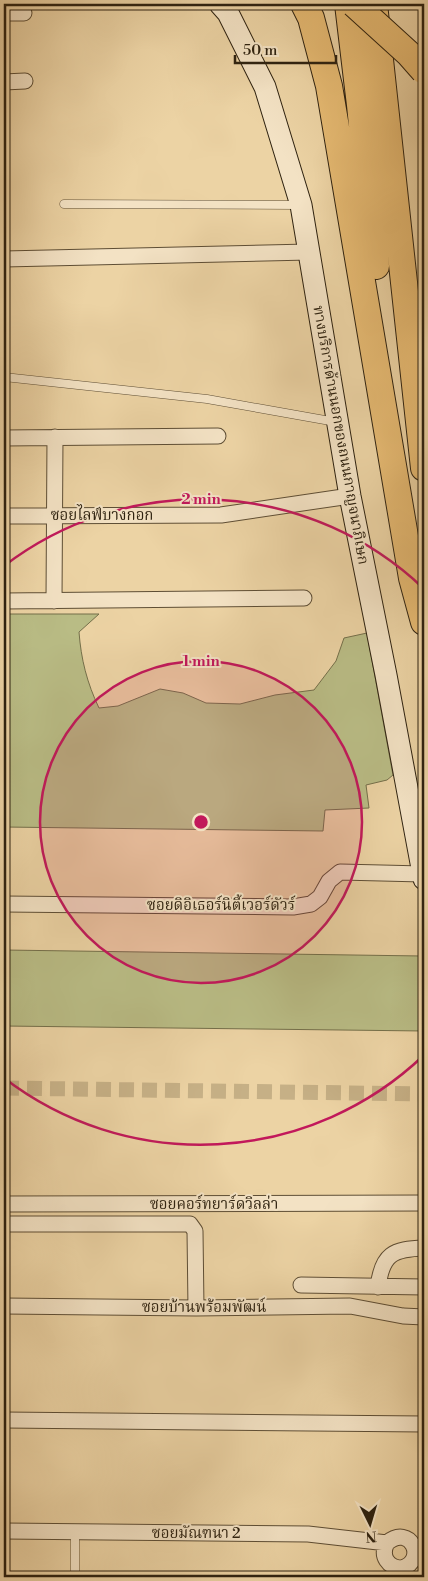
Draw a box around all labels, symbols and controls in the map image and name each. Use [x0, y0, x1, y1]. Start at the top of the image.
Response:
scale bar [235, 32, 337, 64]
text: 50 m [243, 41, 277, 60]
street label: ทางบริการด้านนอกของถนนกาญจนาภิเษก [308, 304, 373, 566]
text: 2 min [181, 490, 221, 509]
street label: ซอยไลฟ์บางกอก [50, 504, 154, 525]
text: 1 min [182, 652, 220, 671]
centre of rings [192, 813, 210, 831]
street label: ซอยดิอิเธอร์นิตี้เวอร์ดัวร์ [147, 894, 296, 915]
street label: ซอยคอร์ทยาร์ดวิลล่า [150, 1194, 278, 1214]
street label: ซอยบ้านพร้อมพัฒน์ [142, 1297, 266, 1317]
north arrow [346, 1498, 396, 1548]
street label: ซอยมัณฑนา 2 [152, 1524, 240, 1543]
text: N [365, 1527, 377, 1545]

